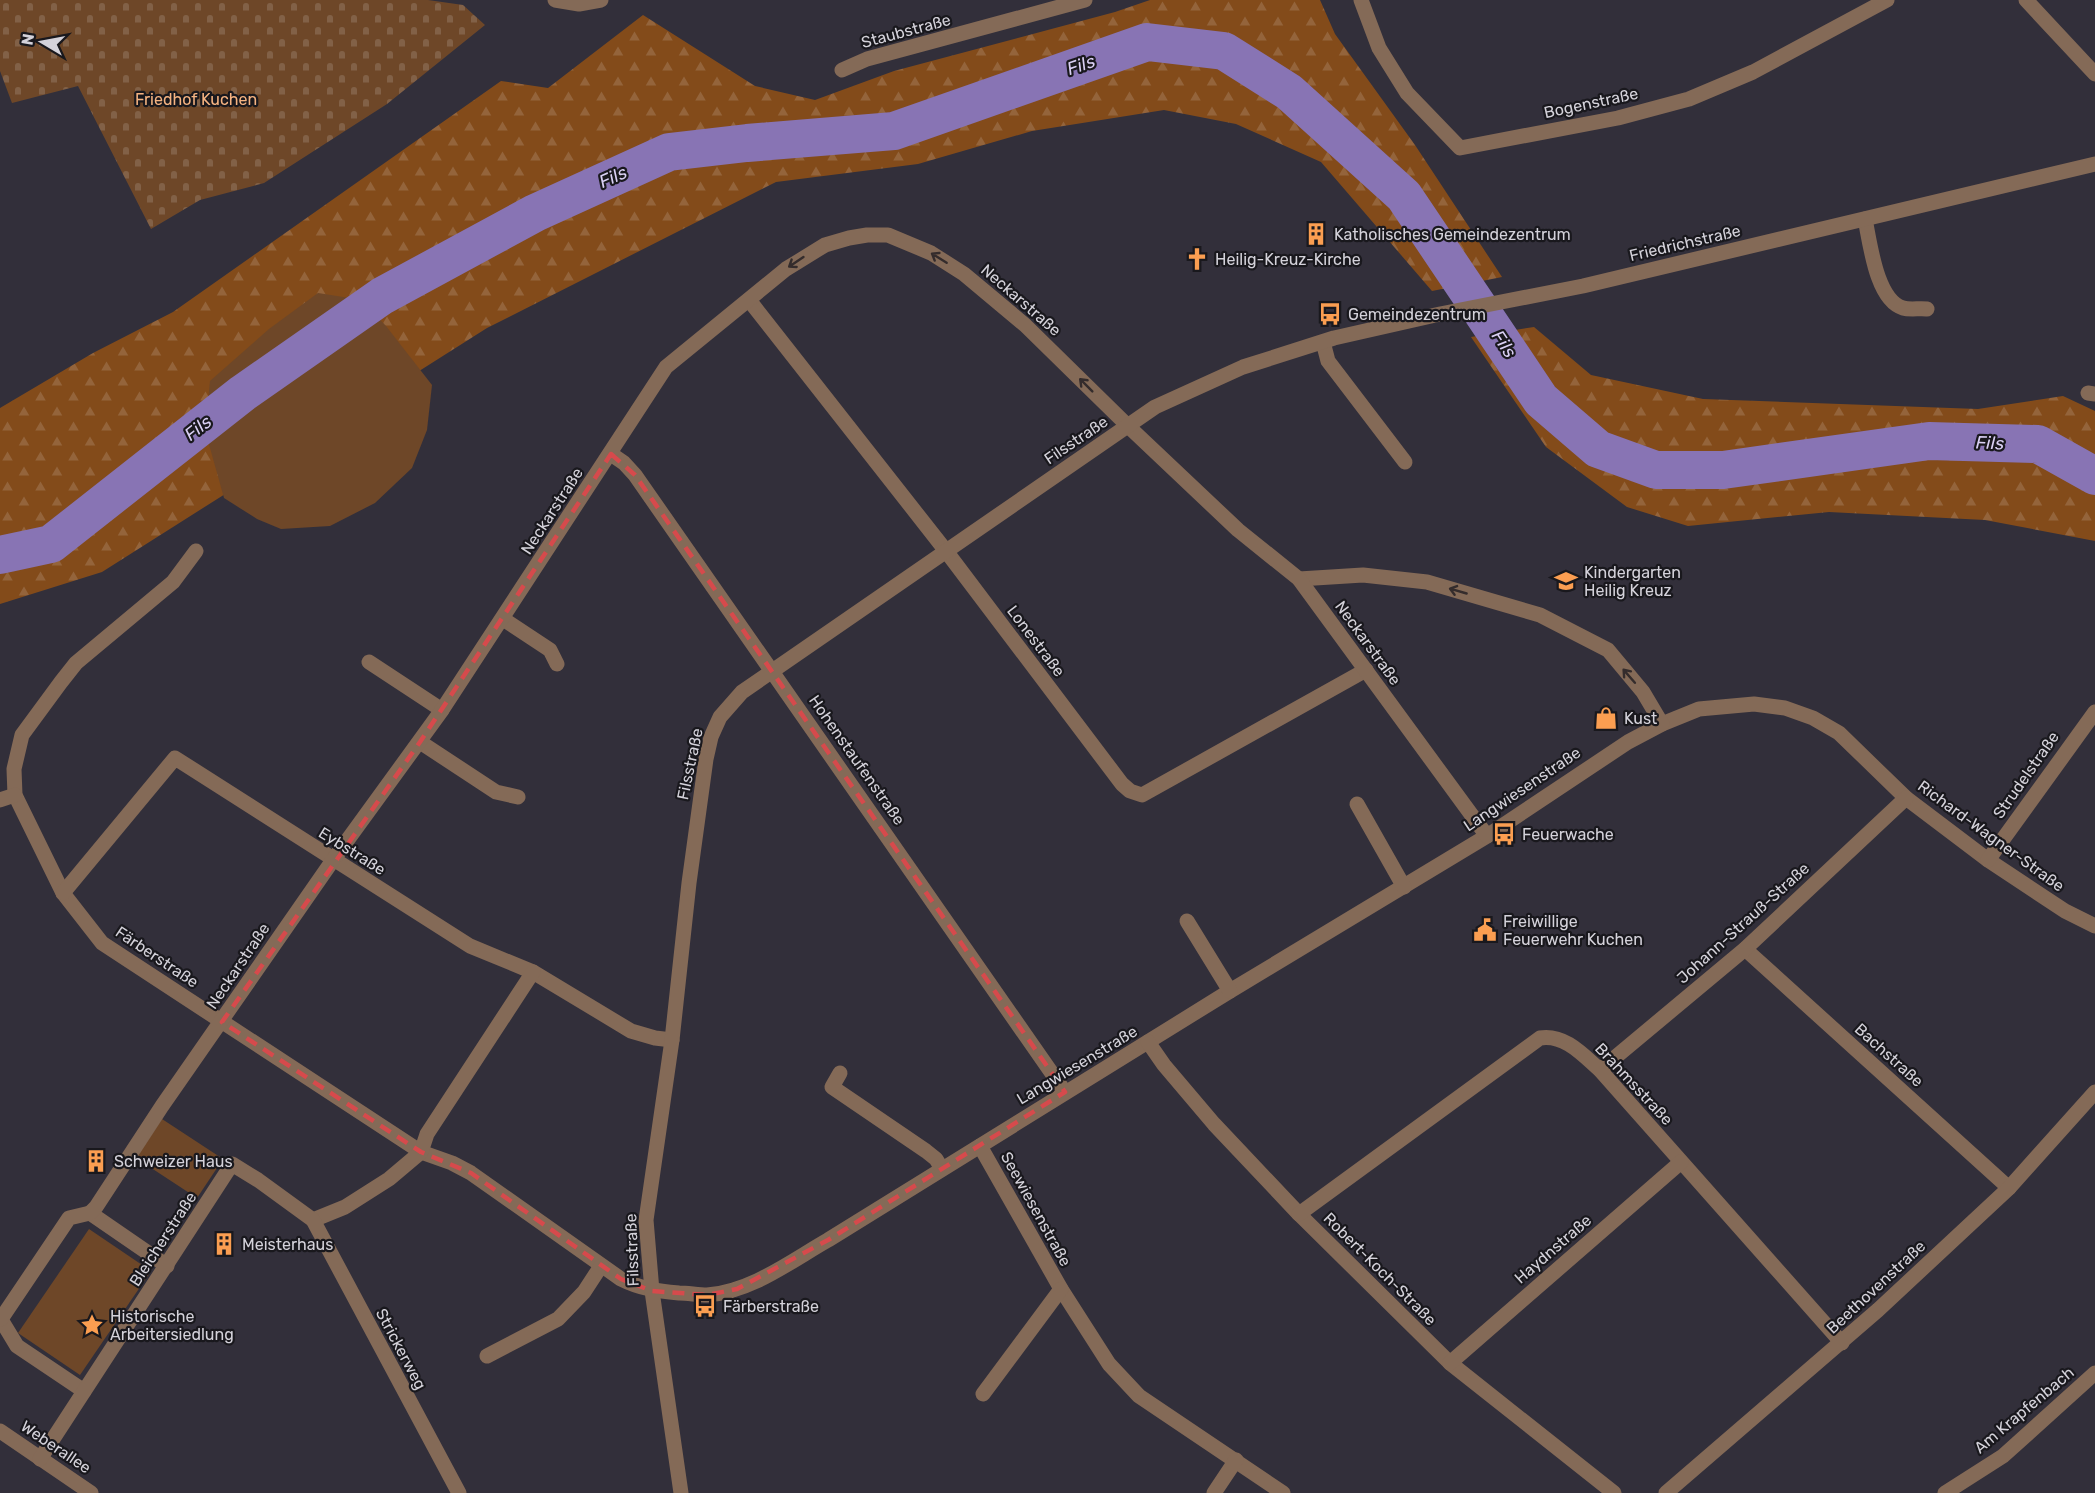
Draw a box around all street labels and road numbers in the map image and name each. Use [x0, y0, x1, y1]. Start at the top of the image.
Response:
street label: Staubstraße [859, 10, 953, 52]
street label: Bogenstraße [1542, 84, 1640, 122]
street label: Friedrichstraße [1627, 221, 1743, 265]
street label: Neckarstraße [977, 260, 1065, 340]
street label: Filsstraße [1040, 412, 1112, 468]
street label: Neckarstraße [517, 464, 587, 558]
street label: Neckarstraße [1331, 597, 1405, 689]
street label: Lonestraße [1003, 602, 1069, 680]
street label: Hohenstaufenstraße [805, 691, 909, 829]
street label: Filsstraße [673, 726, 707, 802]
street label: Strudelstraße [1989, 728, 2063, 822]
street label: Langwiesenstraße [1460, 743, 1584, 835]
street label: Richard-Wagner-Straße [1914, 776, 2068, 896]
street label: Eybstraße [315, 823, 389, 879]
street label: Johann-Strauß-Straße [1673, 858, 1813, 987]
street label: Neckarstraße [202, 919, 274, 1013]
street label: Färberstraße [112, 922, 202, 992]
street label: Bachstraße [1851, 1019, 1927, 1091]
street label: Langwiesenstraße [1013, 1022, 1141, 1108]
street label: Brahmsstraße [1591, 1039, 1677, 1129]
street label: Seewiesenstraße [997, 1149, 1075, 1269]
street label: Bleicherstraße [125, 1188, 201, 1290]
street label: Robert-Koch-Straße [1320, 1209, 1440, 1329]
street label: Haydnstraße [1511, 1211, 1595, 1287]
street label: Filsstraße [621, 1213, 643, 1287]
street label: Beethovenstraße [1823, 1236, 1929, 1338]
street label: Strickerweg [372, 1305, 430, 1393]
street label: Am Krapfenbach [1970, 1363, 2078, 1457]
street label: Weberallee [17, 1417, 95, 1477]

